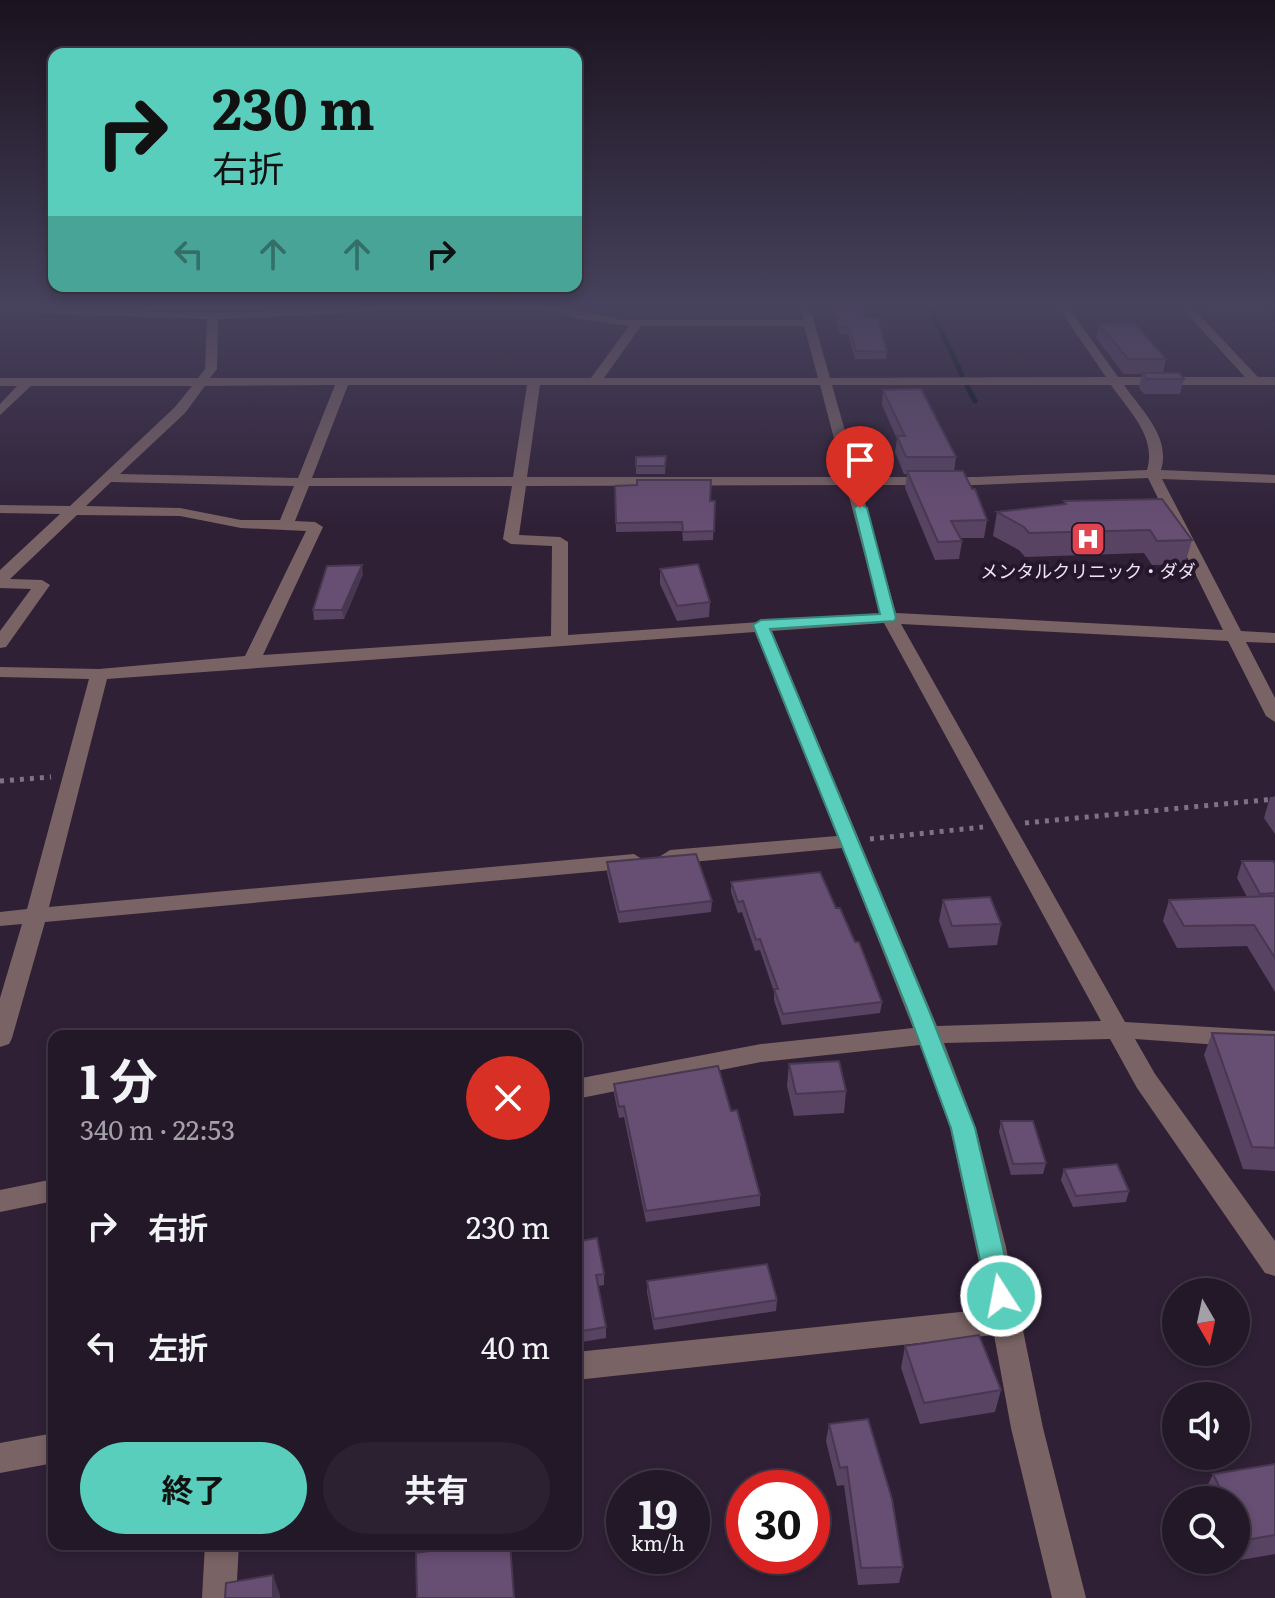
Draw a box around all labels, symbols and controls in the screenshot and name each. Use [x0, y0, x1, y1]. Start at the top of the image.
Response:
text: 230 m [212, 64, 375, 147]
icon: right [80, 80, 184, 184]
text: 右折 [212, 140, 284, 193]
icon: left [167, 232, 211, 276]
icon: ahead [251, 232, 295, 276]
icon: ahead [335, 232, 379, 276]
icon: right [419, 232, 463, 276]
pin [826, 426, 894, 508]
icon: arrive [838, 438, 882, 482]
hospital icon: メンタルクリニック・ダダ [1069, 520, 1107, 558]
place label: メンタルクリニック・ダダ [980, 557, 1196, 584]
text: 1 分 [80, 1043, 157, 1114]
button: close [466, 1056, 550, 1140]
text: 340 m · 22:53 [80, 1109, 235, 1148]
icon: right [80, 1204, 124, 1248]
text: 右折 [148, 1204, 208, 1248]
text: 230 m [466, 1204, 550, 1248]
position arrow [959, 1254, 1043, 1338]
north arrow [1162, 1278, 1250, 1366]
map controls [1162, 1278, 1250, 1574]
icon: left [80, 1324, 124, 1368]
text: 左折 [148, 1324, 208, 1368]
text: 40 m [481, 1324, 550, 1368]
button: sound [1162, 1382, 1250, 1470]
button: 終了 [80, 1442, 307, 1534]
button: 共有 [323, 1442, 550, 1534]
speed limit sign: 30 [726, 1470, 830, 1574]
text: 19 [638, 1482, 678, 1541]
button: search [1162, 1486, 1250, 1574]
text: km/h [631, 1527, 685, 1557]

